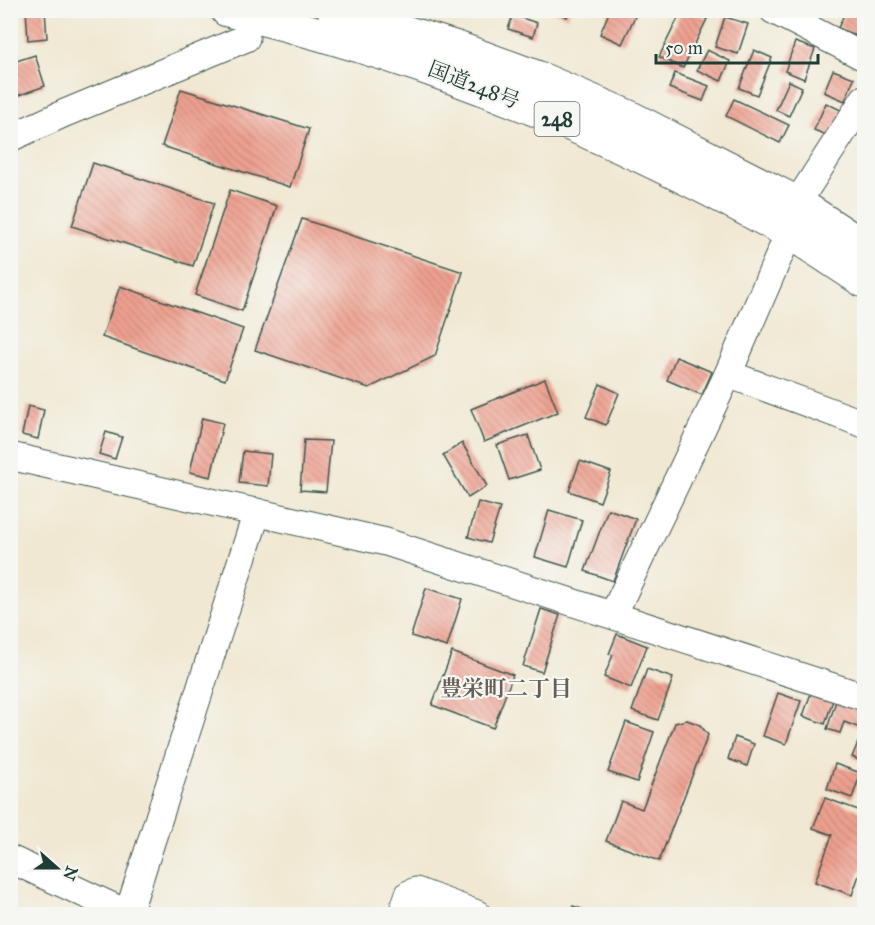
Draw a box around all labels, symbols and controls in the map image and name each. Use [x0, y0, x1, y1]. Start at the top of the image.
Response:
scale bar [656, 27, 818, 65]
text: 50 m [665, 37, 703, 59]
street label: 国道248号 [424, 56, 524, 114]
road number: 248 [534, 102, 580, 136]
district label: 豊栄町二丁目 [440, 675, 572, 702]
north arrow [27, 838, 87, 898]
text: N [59, 863, 82, 883]

